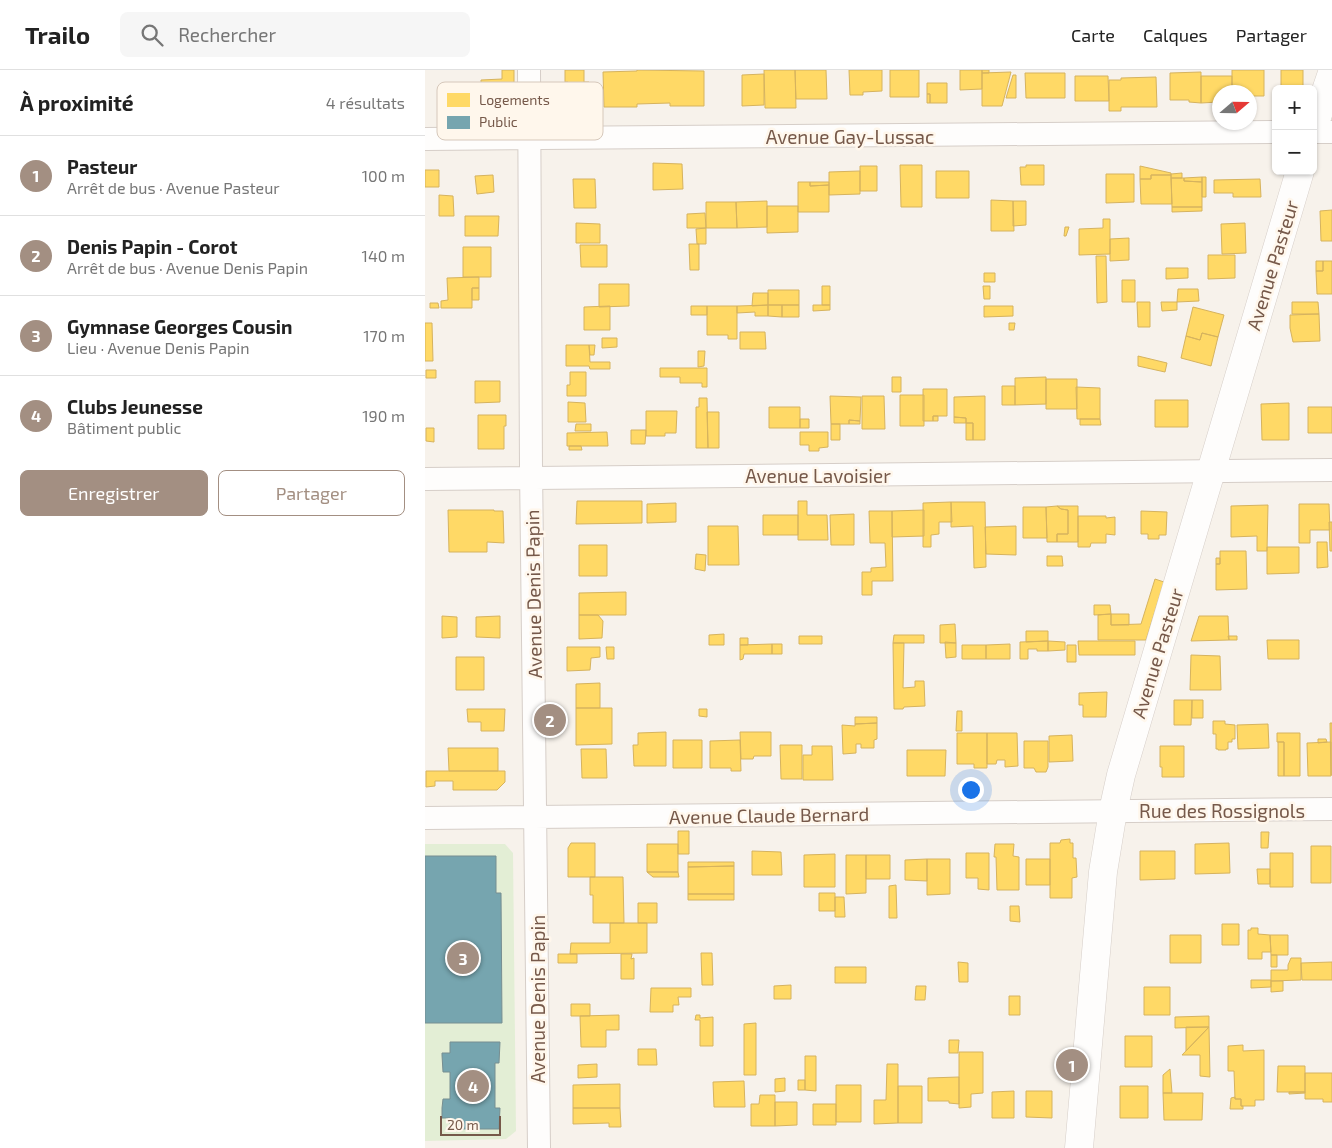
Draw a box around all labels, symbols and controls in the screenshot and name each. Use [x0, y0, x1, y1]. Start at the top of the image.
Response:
search box [120, 12, 470, 57]
text: Trailo [25, 20, 90, 49]
icon: search [138, 21, 166, 49]
text: Rechercher [178, 23, 276, 46]
text: Carte [1071, 24, 1115, 46]
text: Calques [1143, 24, 1208, 46]
text: Partager [1236, 24, 1307, 46]
legend [437, 82, 603, 140]
north arrow [1212, 85, 1257, 130]
map controls [1272, 85, 1317, 175]
button: + [1272, 85, 1317, 130]
text: À proximité [20, 90, 134, 115]
text: Logements [479, 91, 550, 108]
text: 4 résultats [326, 93, 405, 112]
text: Public [479, 113, 518, 130]
street label: Avenue Gay-Lussac [766, 125, 934, 148]
button: − [1272, 130, 1317, 175]
text: Pasteur [67, 155, 137, 178]
text: 1 [33, 166, 39, 185]
text: 100 m [362, 166, 405, 185]
text: Arrêt de bus · Avenue Pasteur [67, 178, 280, 197]
street label: Avenue Pasteur [1241, 197, 1303, 333]
text: Denis Papin - Corot [67, 235, 237, 258]
text: 2 [31, 246, 41, 265]
text: 140 m [362, 246, 405, 265]
text: Arrêt de bus · Avenue Denis Papin [67, 258, 308, 277]
text: Gymnase Georges Cousin [67, 315, 293, 338]
text: 3 [31, 326, 41, 345]
text: 170 m [363, 326, 405, 345]
text: Lieu · Avenue Denis Papin [67, 338, 250, 357]
text: Clubs Jeunesse [67, 395, 203, 418]
text: 4 [31, 406, 41, 425]
text: 190 m [362, 406, 405, 425]
text: Bâtiment public [67, 418, 181, 437]
street label: Avenue Lavoisier [745, 464, 891, 487]
button: Enregistrer [20, 470, 208, 516]
button: Partager [218, 470, 405, 516]
street label: Avenue Denis Papin [520, 509, 546, 679]
street label: Avenue Pasteur [1126, 585, 1188, 721]
pin: 2 [534, 701, 566, 739]
your location [958, 777, 984, 803]
street label: Rue des Rossignols [1139, 799, 1305, 822]
street label: Avenue Claude Bernard [669, 802, 869, 828]
street label: Avenue Denis Papin [526, 915, 549, 1083]
pin: 3 [447, 939, 479, 977]
pin: 1 [1056, 1046, 1088, 1084]
pin: 4 [457, 1067, 489, 1105]
scale bar [440, 1113, 501, 1136]
text: 20 m [447, 1116, 479, 1133]

